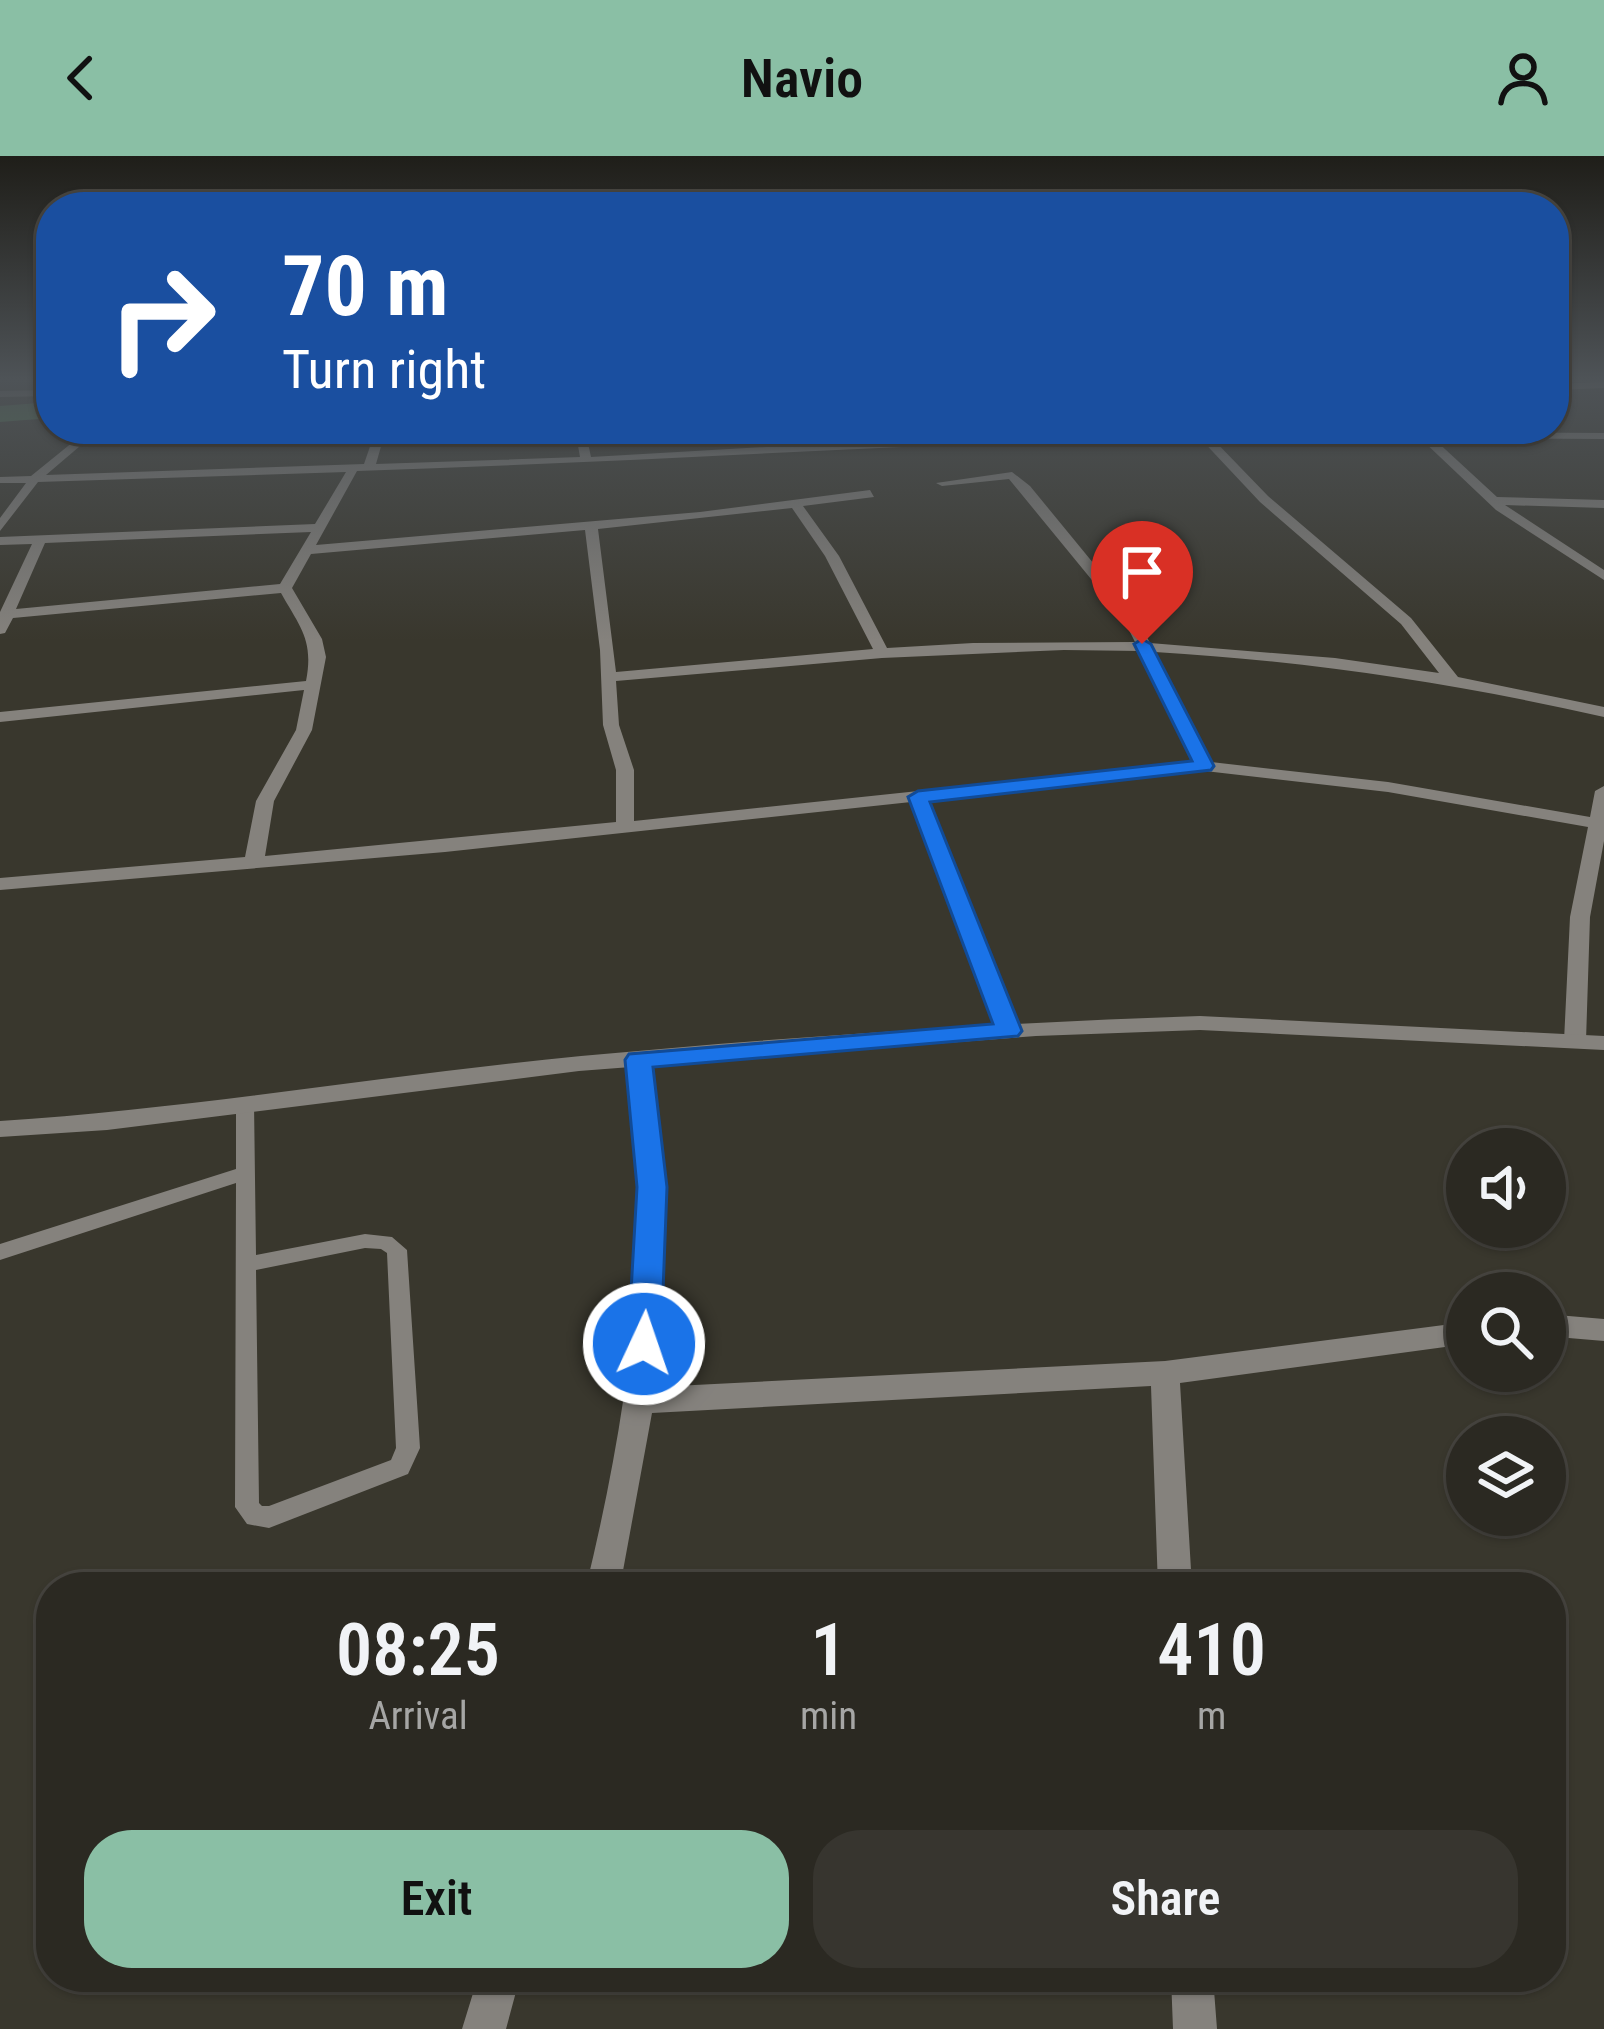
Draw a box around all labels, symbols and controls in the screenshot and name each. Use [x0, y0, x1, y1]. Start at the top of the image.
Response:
icon: back [48, 45, 114, 111]
icon: person [1490, 45, 1556, 111]
text: Navio [741, 47, 863, 110]
text: 70 m [282, 237, 449, 336]
icon: right [84, 240, 240, 396]
text: Turn right [282, 338, 486, 401]
pin [1091, 521, 1193, 644]
icon: arrive [1109, 539, 1175, 605]
map controls [1446, 1128, 1566, 1536]
button: sound [1446, 1128, 1566, 1248]
button: search [1446, 1272, 1566, 1392]
position arrow [581, 1281, 707, 1407]
button: layers [1446, 1416, 1566, 1536]
text: 08:25 [336, 1608, 500, 1693]
text: 1 [811, 1608, 847, 1693]
text: 410 [1157, 1608, 1266, 1693]
text: Arrival [368, 1693, 468, 1739]
text: min [800, 1693, 857, 1739]
text: m [1197, 1693, 1226, 1739]
button: Exit [84, 1830, 789, 1968]
button: Share [813, 1830, 1518, 1968]

